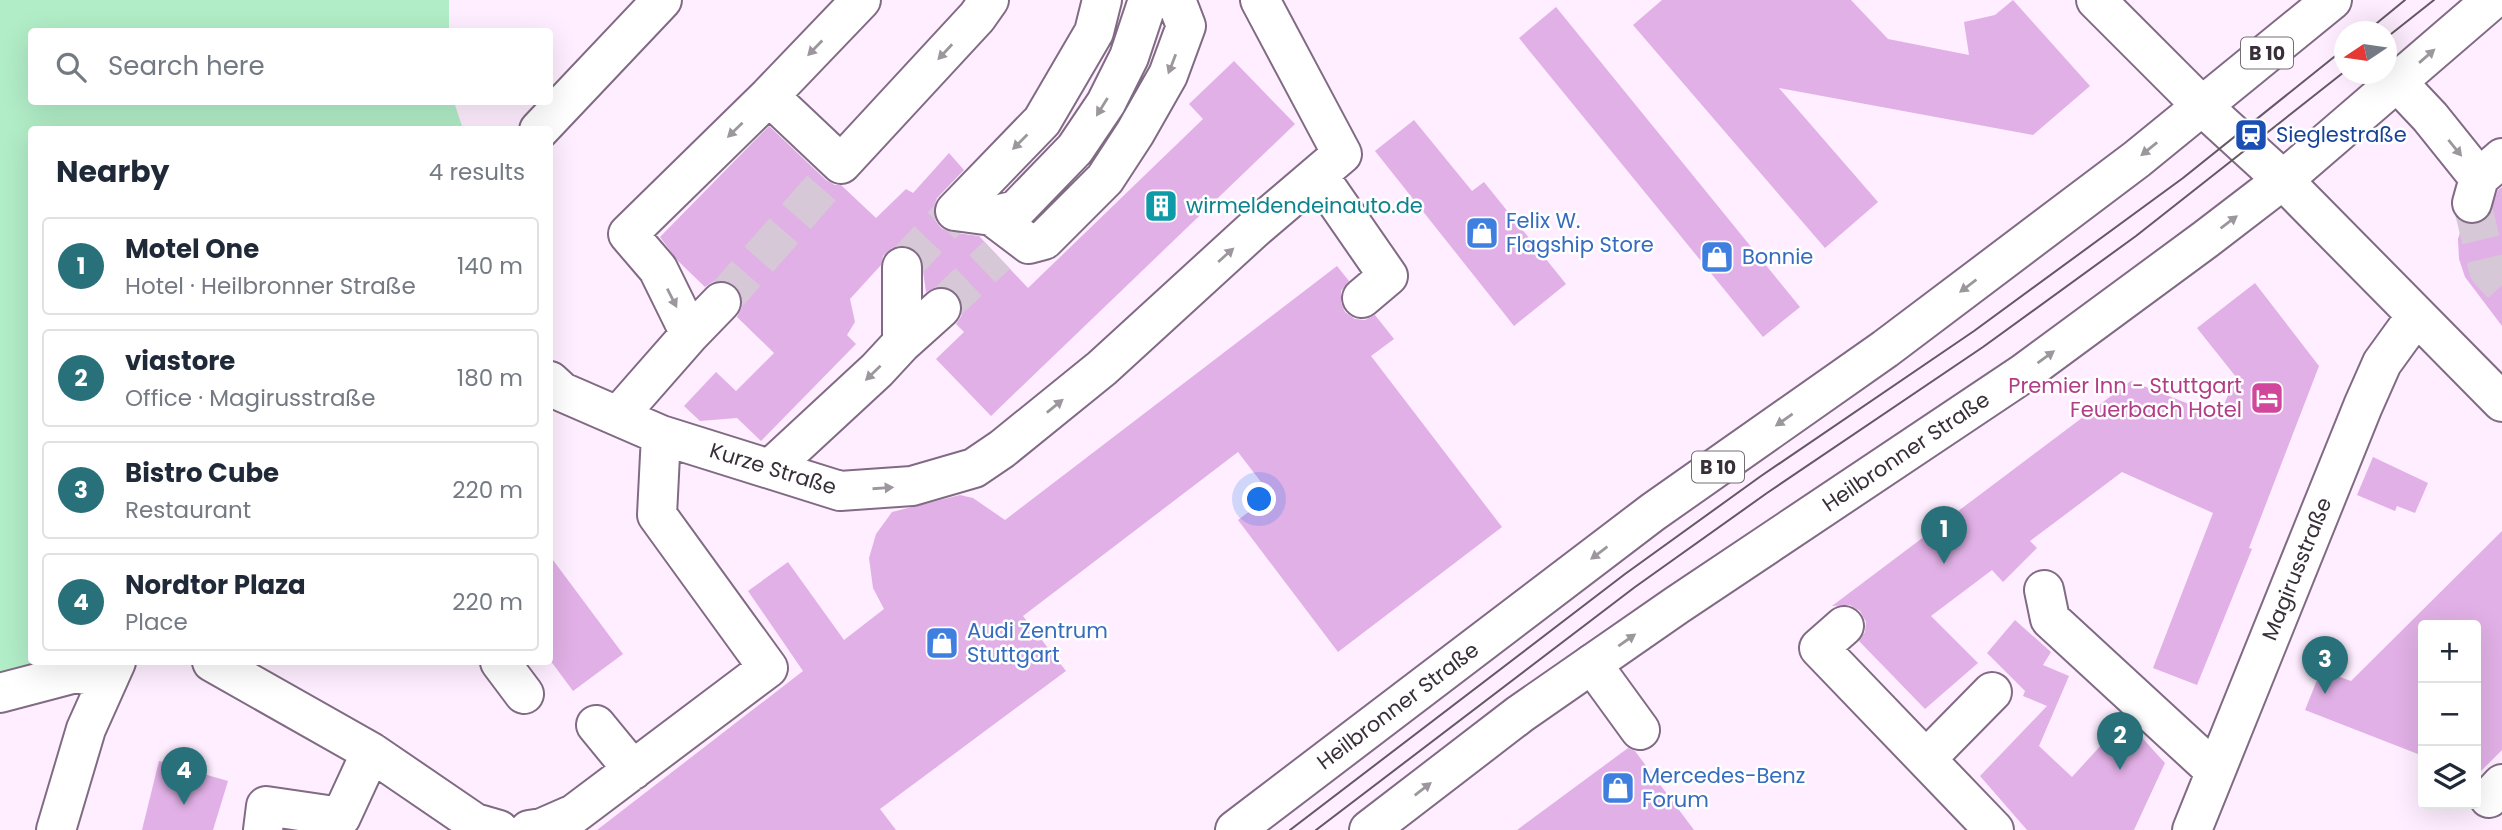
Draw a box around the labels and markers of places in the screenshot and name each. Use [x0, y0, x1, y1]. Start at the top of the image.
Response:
station icon: Sieglestraße [2232, 116, 2270, 154]
place label: Sieglestraße [2276, 120, 2407, 149]
building icon: wirmeldendeinauto.de [1142, 187, 1180, 225]
place label: wirmeldendeinauto.de [1186, 191, 1423, 220]
place label: Felix W. Flagship Store [1506, 206, 1654, 259]
shop icon: Felix W. Flagship Store [1463, 214, 1501, 252]
shop icon: Bonnie [1698, 238, 1736, 276]
place label: Bonnie [1742, 242, 1813, 271]
place label: Premier Inn - Stuttgart Feuerbach Hotel [2008, 371, 2242, 424]
hotel icon: Premier Inn - Stuttgart Feuerbach Hotel [2248, 379, 2286, 417]
pin: 1 [1921, 506, 1967, 564]
place label: Audi Zentrum Stuttgart [967, 616, 1108, 669]
shop icon: Audi Zentrum Stuttgart [923, 624, 961, 662]
pin: 3 [2302, 636, 2348, 694]
pin: 2 [2097, 712, 2143, 770]
pin: 4 [161, 747, 207, 805]
place label: Mercedes-Benz Forum [1642, 761, 1805, 814]
shop icon: Mercedes-Benz Forum [1599, 769, 1637, 807]

